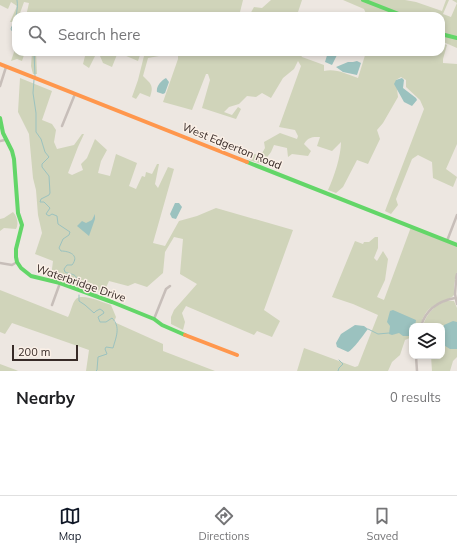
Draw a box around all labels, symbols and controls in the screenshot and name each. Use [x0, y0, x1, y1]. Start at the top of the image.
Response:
search box [12, 12, 445, 56]
icon: search [26, 23, 48, 45]
text: Search here [58, 25, 140, 44]
street label: West Edgerton Road [180, 120, 284, 172]
street label: Waterbridge Drive [34, 261, 128, 305]
map controls [409, 323, 445, 359]
button: layers [409, 323, 445, 359]
scale bar [12, 343, 78, 362]
text: 200 m [18, 345, 50, 359]
text: Nearby [16, 387, 75, 408]
text: 0 results [390, 389, 441, 405]
tab: Map [59, 505, 81, 543]
tab: Directions [199, 505, 249, 543]
tab: Saved [367, 505, 398, 543]

